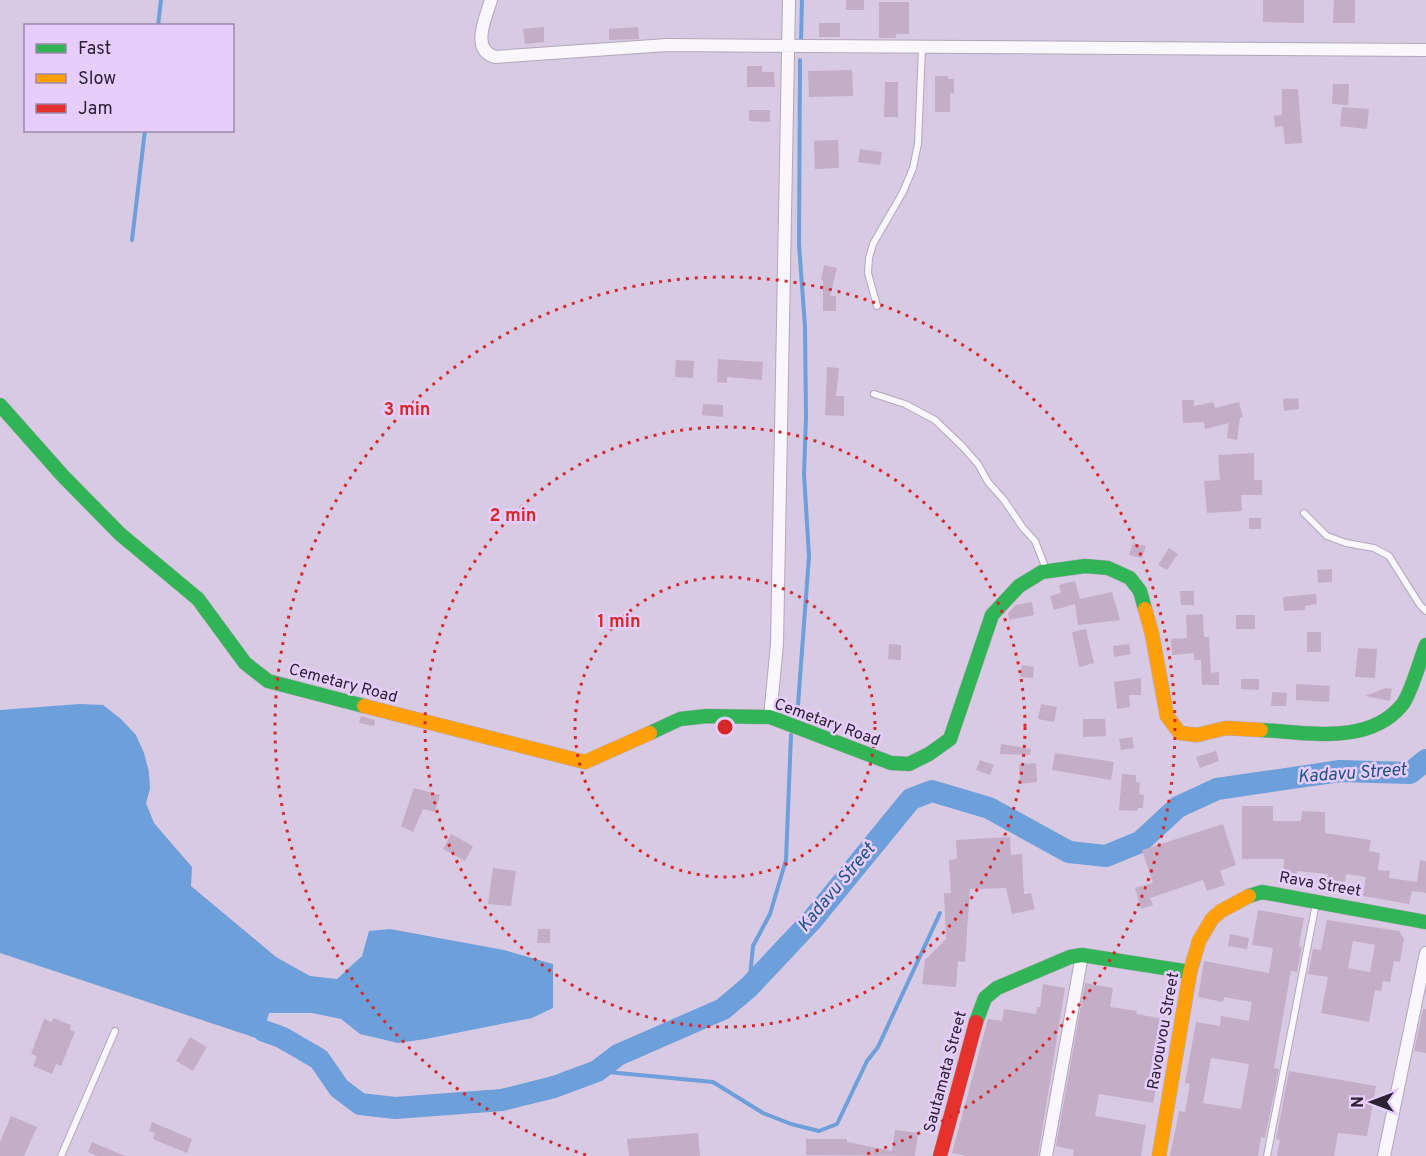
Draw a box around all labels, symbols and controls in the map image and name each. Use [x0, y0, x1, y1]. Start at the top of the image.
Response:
legend [24, 24, 234, 132]
text: Fast [78, 38, 111, 61]
text: Slow [78, 68, 116, 91]
text: Jam [78, 98, 113, 121]
text: 3 min [384, 399, 430, 422]
text: 2 min [489, 505, 537, 528]
text: 1 min [597, 611, 641, 634]
street label: Cemetary Road [287, 660, 399, 708]
street label: Cemetary Road [771, 695, 883, 751]
centre of rings [715, 717, 735, 737]
water label: Kadavu Street [1297, 759, 1409, 789]
water label: Kadavu Street [793, 838, 882, 937]
street label: Rava Street [1277, 868, 1363, 902]
street label: Ravouvou Street [1144, 971, 1184, 1091]
street label: Sautamata Street [920, 1009, 972, 1135]
north arrow [1342, 1072, 1402, 1132]
text: N [1349, 1096, 1369, 1108]

